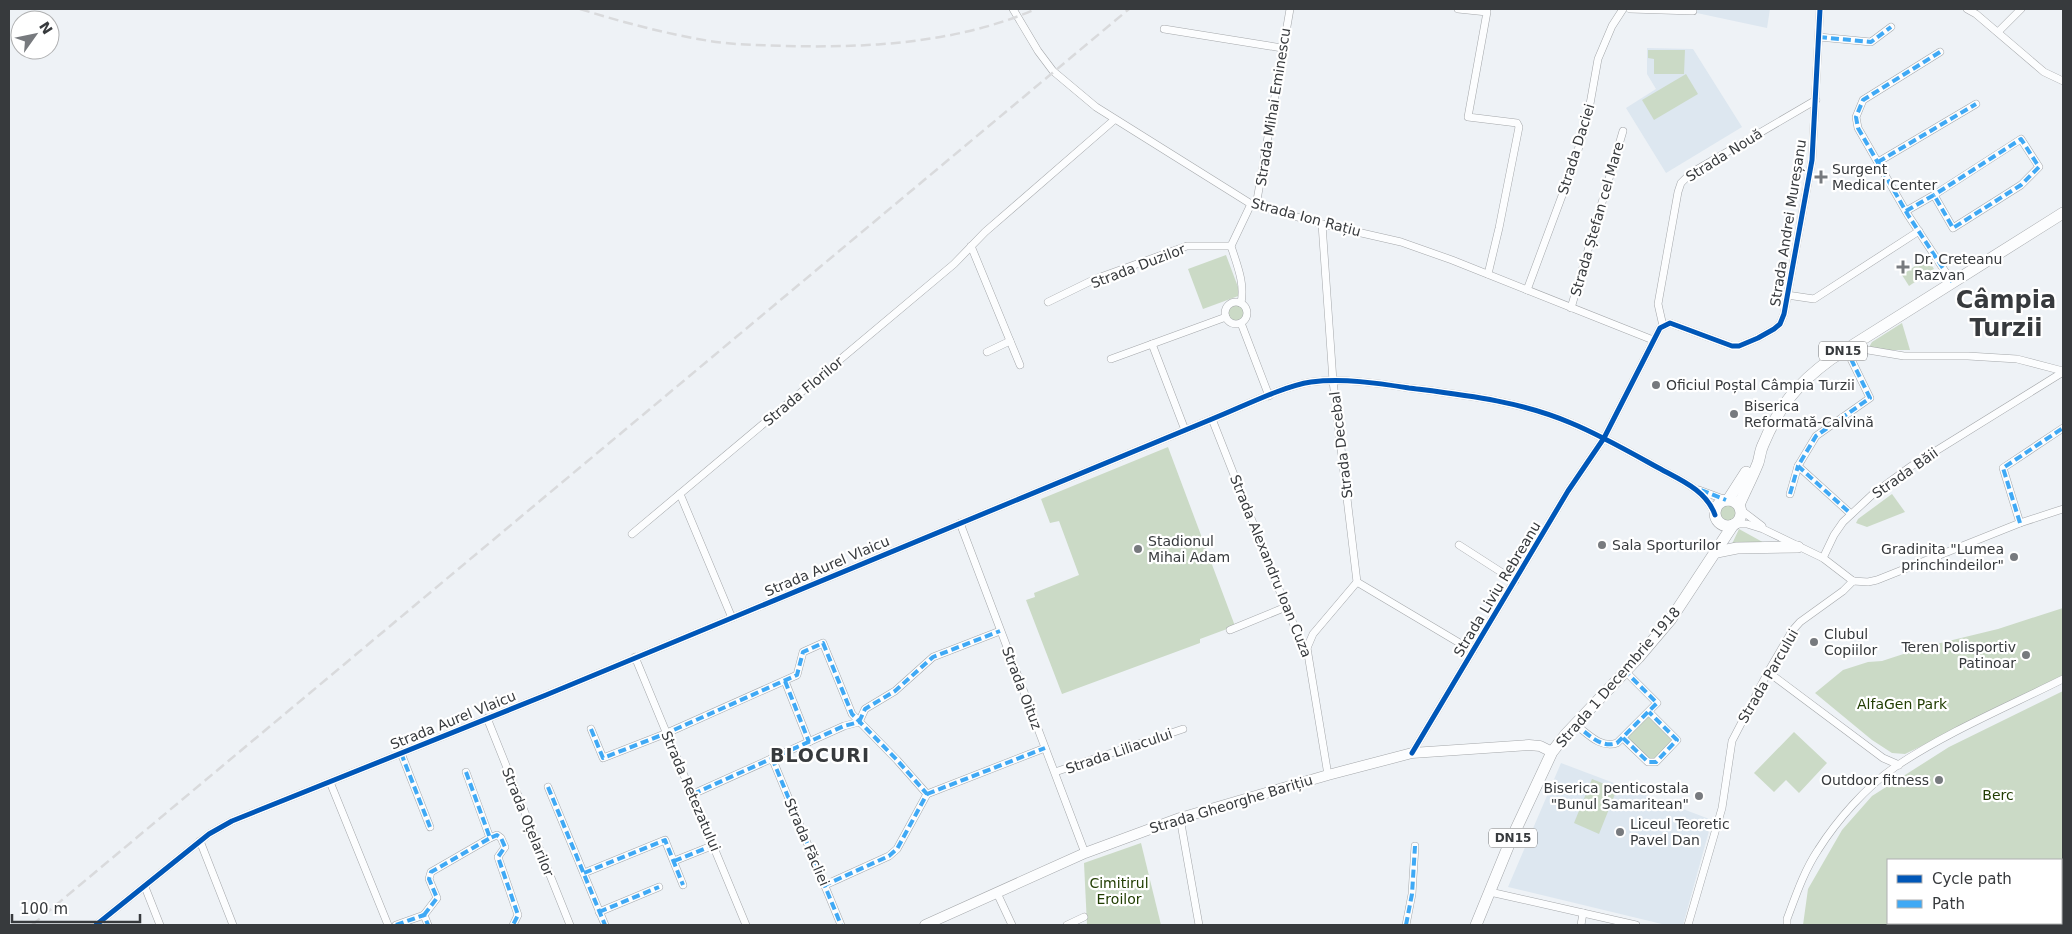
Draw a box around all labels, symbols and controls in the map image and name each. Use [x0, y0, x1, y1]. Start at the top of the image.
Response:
north arrow [10, 10, 60, 60]
text: N [36, 19, 56, 37]
street label: Strada Mihai Eminescu [1253, 27, 1293, 187]
street label: Strada Daciei [1555, 102, 1597, 196]
street label: Strada Nouă [1683, 125, 1765, 185]
street label: Strada Andrei Mureșanu [1767, 138, 1810, 308]
street label: Strada Ștefan cel Mare [1567, 140, 1628, 298]
place label: Surgent Medical Center [1832, 161, 1937, 193]
marker: Surgent Medical Center [1814, 170, 1828, 184]
street label: Strada Ion Rațiu [1249, 195, 1363, 240]
street label: Strada Duzilor [1089, 241, 1188, 291]
place label: Dr. Creteanu Razvan [1914, 251, 2002, 283]
marker: Dr. Creteanu Razvan [1896, 260, 1910, 274]
district label: Câmpia Turzii [1956, 286, 2056, 342]
road number: DN15 [1819, 342, 1867, 361]
street label: Strada Florilor [760, 353, 846, 429]
place label: Oficiul Poștal Câmpia Turzii [1666, 377, 1855, 394]
marker: Oficiul Poștal Câmpia Turzii [1650, 379, 1662, 391]
street label: Strada Decebal [1326, 391, 1356, 499]
place label: Biserica Reformată-Calvină [1744, 398, 1874, 430]
marker: Biserica Reformată-Calvină [1728, 408, 1740, 420]
street label: Strada Băii [1869, 444, 1941, 502]
street label: Strada Alexandru Ioan Cuza [1227, 472, 1315, 660]
street label: Strada Liviu Rebreanu [1450, 519, 1544, 659]
street label: Strada Aurel Vlaicu [762, 532, 892, 600]
place label: Stadionul Mihai Adam [1148, 533, 1230, 565]
place label: Sala Sporturilor [1612, 537, 1721, 553]
marker: Sala Sporturilor [1596, 539, 1608, 551]
place label: Gradinita "Lumea princhindeilor" [1881, 541, 2004, 573]
marker: Stadionul Mihai Adam [1132, 543, 1144, 555]
marker: Gradinita "Lumea princhindeilor" [2008, 551, 2020, 563]
street label: Strada 1 Decembrie 1918 [1553, 604, 1683, 750]
street label: Strada Parcului [1735, 626, 1801, 726]
place label: Clubul Copiilor [1824, 626, 1877, 658]
marker: Clubul Copiilor [1808, 636, 1820, 648]
place label: Teren Polisportiv Patinoar [1900, 639, 2016, 671]
street label: Strada Oituz [999, 644, 1045, 732]
marker: Teren Polisportiv Patinoar [2020, 649, 2032, 661]
street label: Strada Aurel Vlaicu [388, 687, 518, 753]
park label: AlfaGen Park [1857, 696, 1948, 712]
street label: Strada Liliacului [1063, 725, 1175, 777]
street label: Strada Retezatului [658, 728, 724, 854]
district label: BLOCURI [770, 744, 870, 766]
street label: Strada Oțelarilor [498, 765, 557, 879]
street label: Strada Gheorghe Barițiu [1147, 772, 1315, 837]
place label: Outdoor fitness [1821, 772, 1929, 788]
marker: Outdoor fitness [1933, 774, 1945, 786]
place label: Biserica penticostala "Bunul Samaritean" [1543, 780, 1689, 812]
park label: Berc [1982, 787, 2014, 803]
marker: Biserica penticostala "Bunul Samaritean" [1693, 790, 1705, 802]
street label: Strada Făcliei [781, 796, 833, 888]
place label: Liceul Teoretic Pavel Dan [1630, 816, 1730, 848]
marker: Liceul Teoretic Pavel Dan [1614, 826, 1626, 838]
road number: DN15 [1489, 828, 1537, 848]
legend [1887, 859, 2062, 924]
text: Cycle path [1932, 870, 2012, 888]
park label: Cimitirul Eroilor [1089, 875, 1149, 907]
scale bar [12, 892, 140, 924]
text: Path [1932, 895, 1965, 913]
text: 100 m [20, 900, 68, 918]

